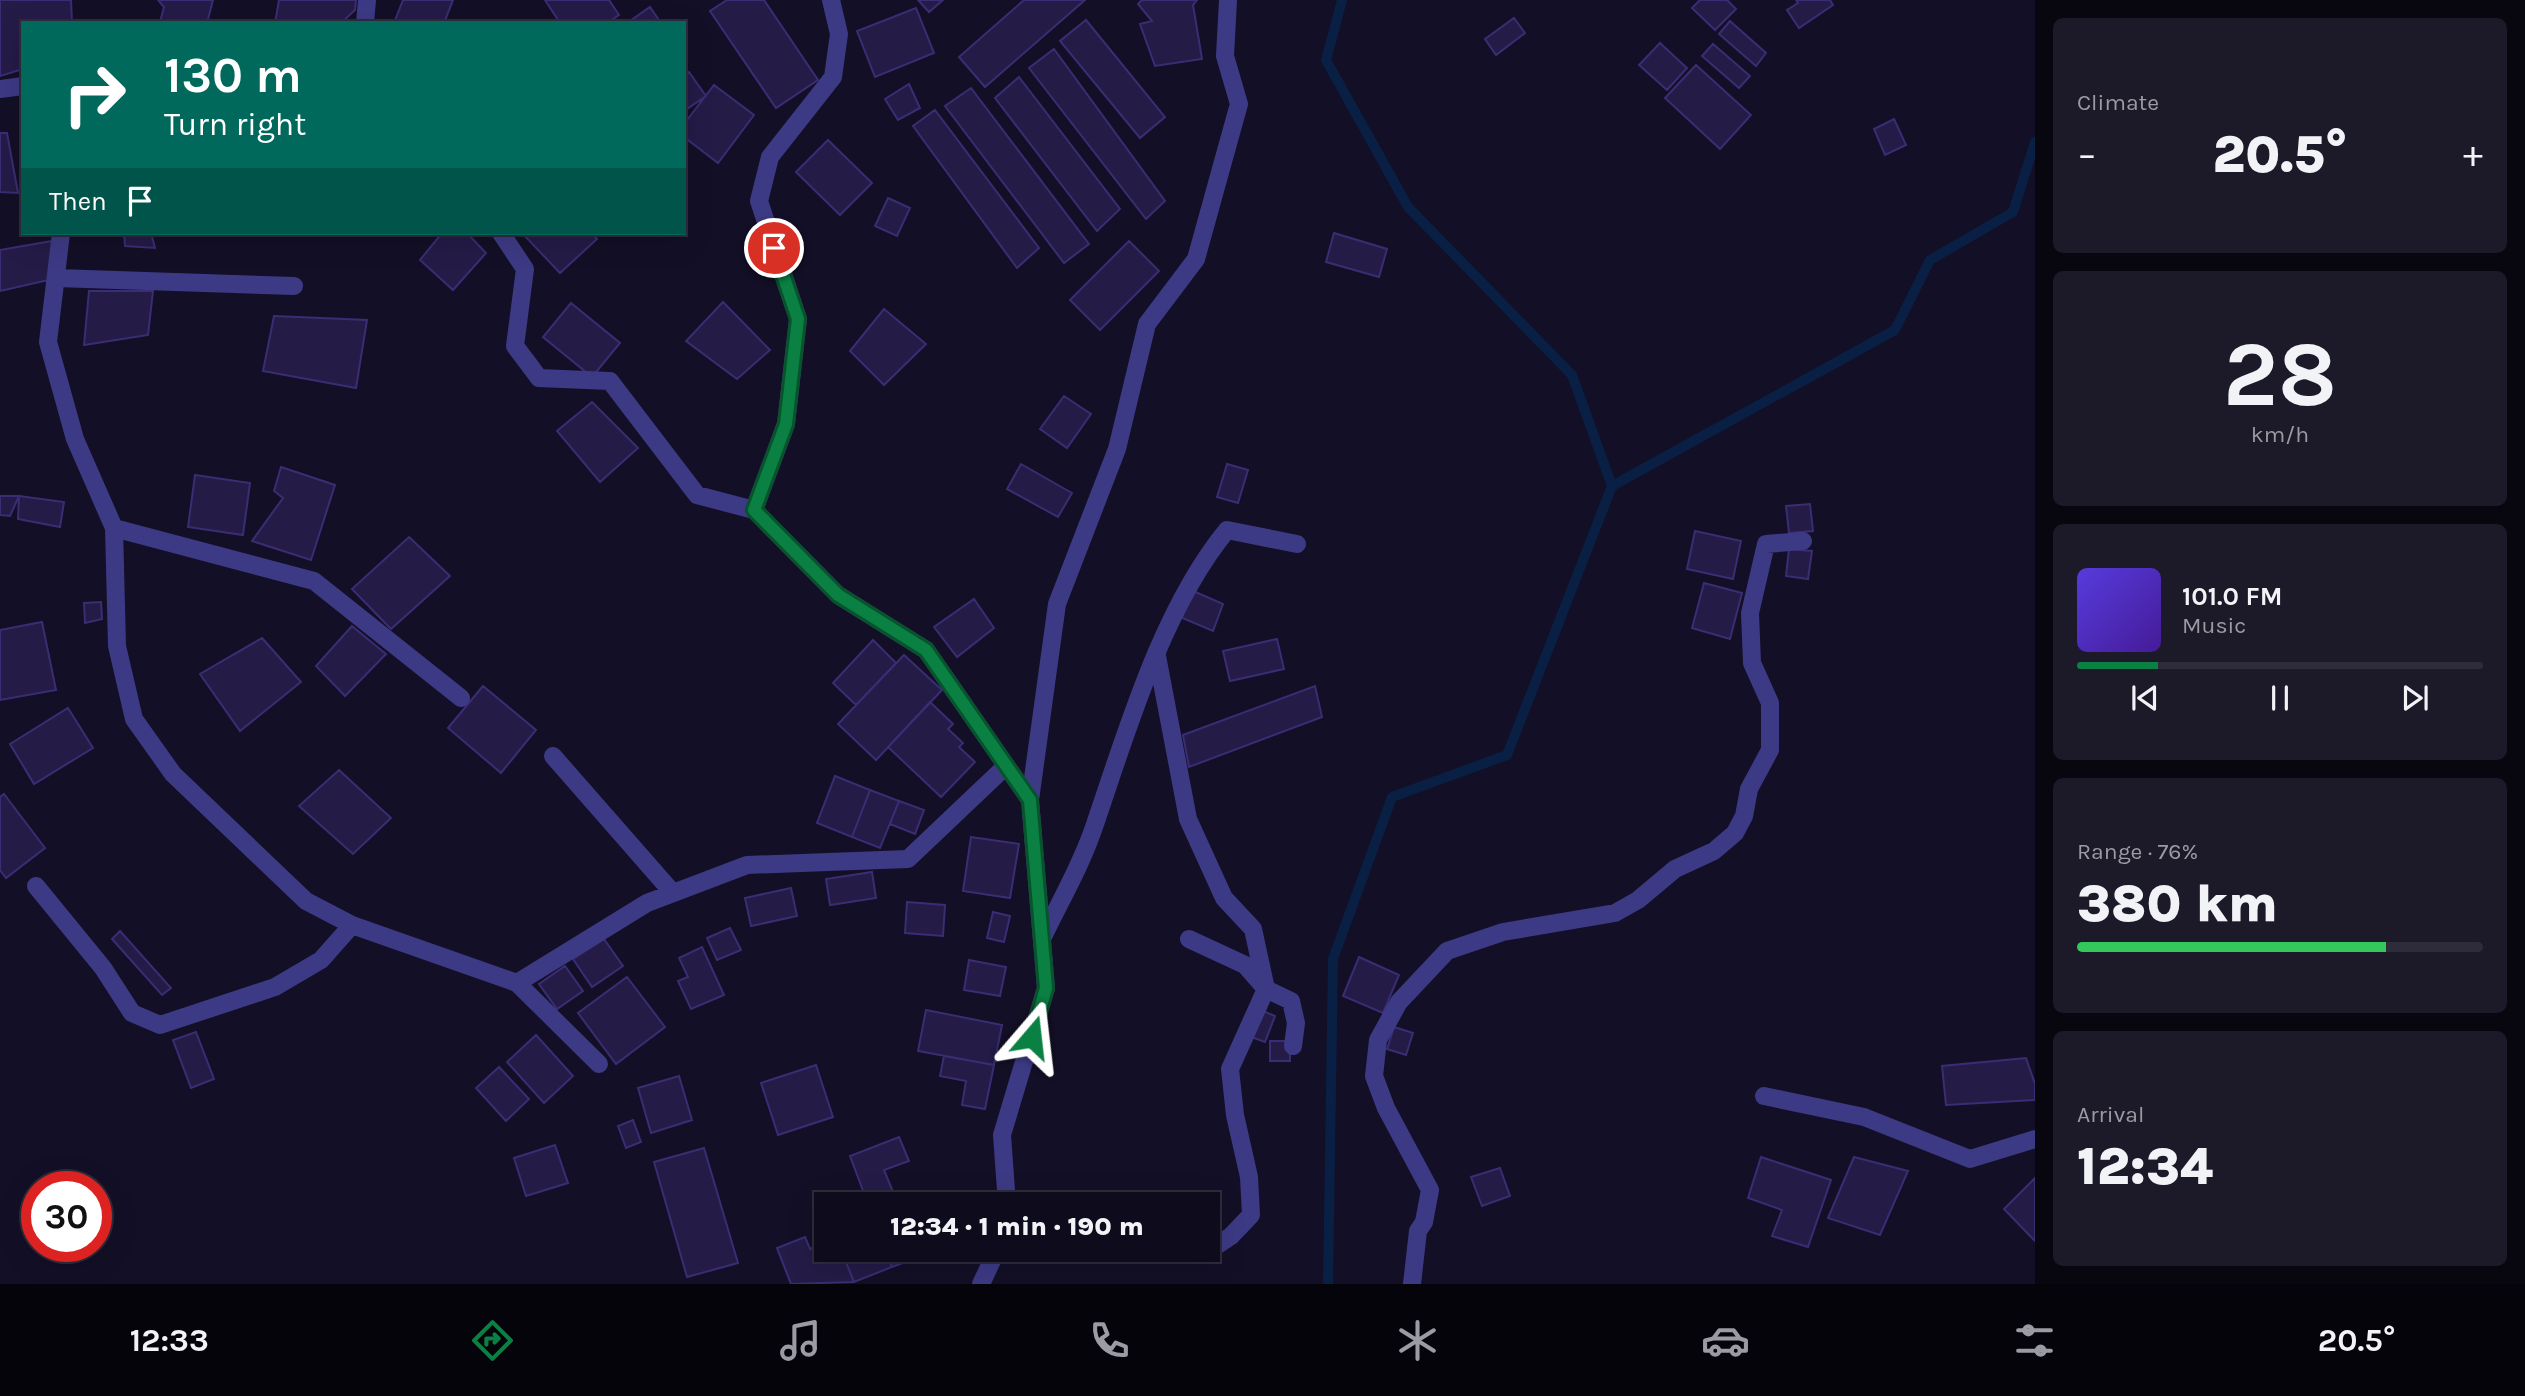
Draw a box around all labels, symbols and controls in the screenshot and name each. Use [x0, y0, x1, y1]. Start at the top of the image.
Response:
text: 130 m [164, 47, 302, 104]
icon: right [49, 49, 140, 140]
text: Climate [2077, 89, 2159, 116]
text: Turn right [164, 106, 306, 143]
text: 20.5° [2212, 124, 2348, 185]
text: − [2077, 132, 2097, 177]
text: + [2463, 132, 2483, 177]
icon: arrive [121, 182, 159, 220]
text: Then [49, 186, 107, 217]
pin [744, 218, 804, 278]
icon: arrive [755, 229, 793, 267]
text: 28 [2223, 322, 2337, 428]
text: km/h [2251, 421, 2309, 448]
text: 101.0 FM [2182, 581, 2283, 612]
text: Music [2182, 612, 2246, 639]
icon: previous [2126, 679, 2164, 717]
icon: pause [2261, 679, 2299, 717]
icon: next [2396, 679, 2434, 717]
text: Range · 76% [2077, 838, 2198, 865]
text: 380 km [2077, 873, 2278, 934]
position arrow [995, 1000, 1069, 1074]
text: Arrival [2077, 1101, 2144, 1128]
text: 12:34 [2077, 1136, 2213, 1197]
speed limit sign: 30 [21, 1171, 112, 1262]
text: 12:34 · 1 min · 190 m [890, 1211, 1144, 1242]
icon: directions [468, 1316, 517, 1365]
icon: music [776, 1316, 825, 1365]
icon: phone [1085, 1316, 1134, 1365]
icon: climate [1393, 1316, 1442, 1365]
icon: car [1701, 1316, 1750, 1365]
icon: filters [2010, 1316, 2059, 1365]
text: 12:33 [130, 1322, 209, 1359]
text: 20.5° [2318, 1322, 2395, 1359]

